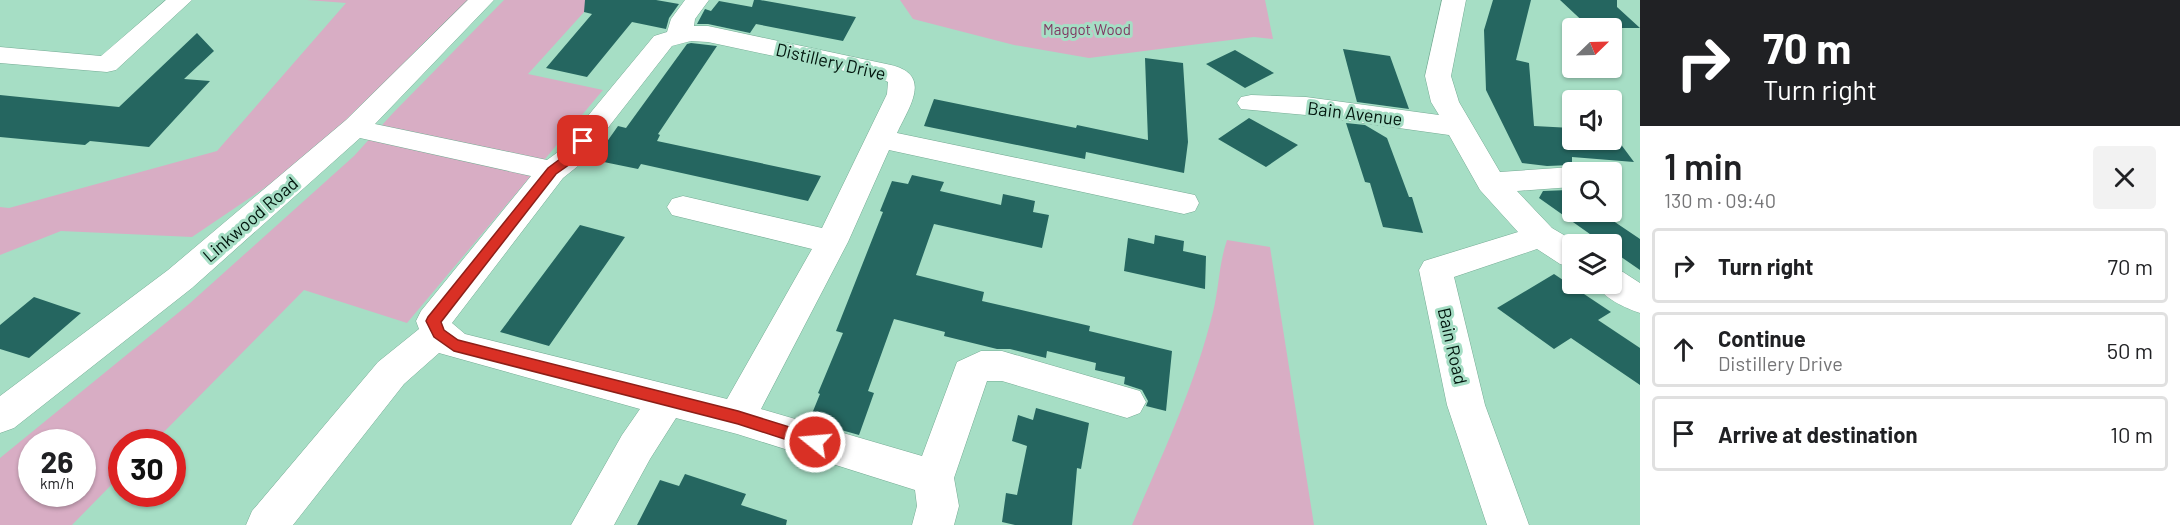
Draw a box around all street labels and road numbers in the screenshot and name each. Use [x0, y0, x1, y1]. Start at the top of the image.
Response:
street label: Distillery Drive [774, 38, 888, 84]
street label: Bain Avenue [1306, 96, 1404, 130]
street label: Linkwood Road [198, 172, 302, 266]
street label: Bain Road [1434, 305, 1472, 387]

